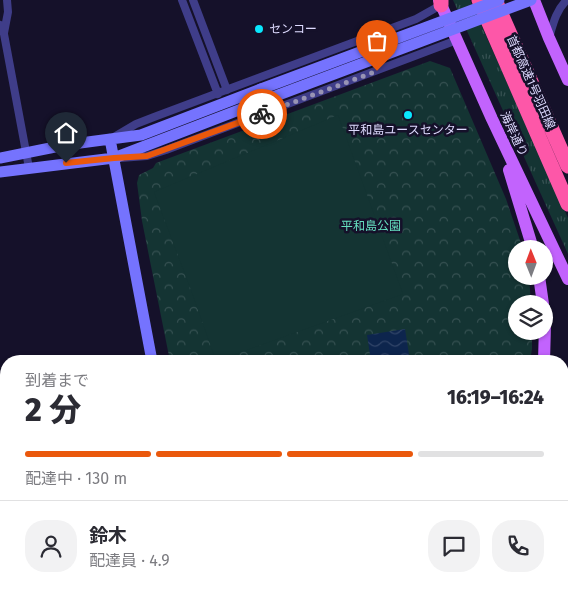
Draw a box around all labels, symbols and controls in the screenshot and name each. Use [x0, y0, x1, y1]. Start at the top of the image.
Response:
pin [356, 20, 398, 71]
place label: センコー [269, 22, 317, 36]
marker: センコー [253, 23, 265, 35]
icon: bag [363, 27, 391, 55]
street label: 首都高速1号羽田線 [504, 33, 558, 131]
courier [237, 89, 287, 139]
icon: bike [248, 100, 276, 128]
marker: 平和島ユースセンター [402, 109, 414, 121]
street label: 海岸通り [498, 109, 530, 159]
pin [45, 112, 87, 163]
icon: home [52, 119, 80, 147]
place label: 平和島ユースセンター [348, 123, 468, 137]
park label: 平和島公園 [341, 219, 401, 233]
north arrow [508, 240, 552, 285]
map controls [508, 240, 553, 340]
button: layers [508, 295, 553, 340]
text: 到着まで [25, 371, 89, 390]
text: 16:19–16:24 [447, 386, 544, 409]
text: 2 分 [25, 391, 81, 429]
text: 配達中 · 130 m [25, 469, 127, 488]
button: person [25, 520, 77, 572]
button: chat [428, 520, 480, 572]
button: phone [492, 520, 544, 572]
text: 鈴木 [89, 524, 127, 547]
text: 配達員 · 4.9 [89, 551, 170, 570]

